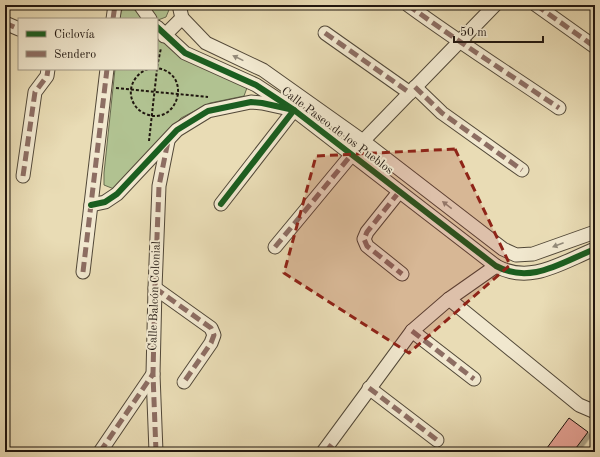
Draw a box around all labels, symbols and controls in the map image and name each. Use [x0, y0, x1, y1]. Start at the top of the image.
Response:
legend [18, 18, 158, 70]
scale bar [454, 18, 543, 44]
text: 50 m [460, 26, 487, 39]
text: Ciclovía [54, 29, 95, 41]
text: Sendero [54, 49, 96, 61]
one-way arrow [232, 55, 243, 61]
street label: Calle Paseo de los Pueblos [279, 85, 395, 177]
one-way arrow [441, 201, 452, 210]
street label: Calle Balcón Colonial [147, 241, 163, 351]
one-way arrow [552, 242, 564, 248]

